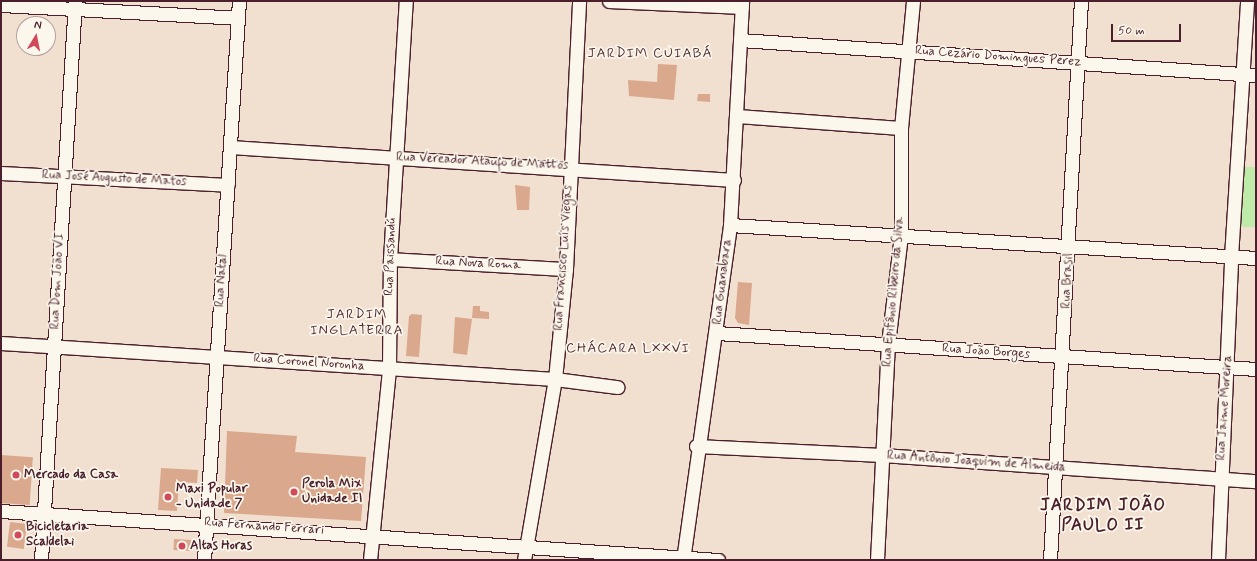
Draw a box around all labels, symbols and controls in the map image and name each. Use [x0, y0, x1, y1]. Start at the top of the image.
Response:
north arrow [16, 16, 56, 56]
scale bar [1113, 16, 1183, 42]
text: N [33, 18, 43, 33]
text: 50 m [1118, 23, 1145, 39]
street label: Rua Cezário Domingues Perez [913, 43, 1083, 71]
district label: JARDIM CUIABÁ [587, 45, 713, 61]
street label: Rua Vereador Ataufo de Mattos [393, 150, 571, 174]
street label: Rua José Augusto de Matos [42, 167, 186, 191]
street label: Rua Francisco Luís Viegas [551, 186, 577, 330]
street label: Rua Epifânio Ribeiro da Silva [880, 217, 908, 367]
street label: Rua Paissandú [382, 218, 400, 296]
street label: Rua Dom João VI [48, 232, 68, 330]
street label: Rua Guanabara [710, 239, 736, 325]
street label: Rua Brasil [1059, 253, 1077, 309]
street label: Rua Nova Roma [436, 254, 520, 274]
street label: Rua Natal [212, 255, 232, 307]
district label: JARDIM INGLATERRA [309, 306, 405, 338]
district label: CHÁCARA LXXVI [567, 340, 689, 356]
street label: Rua João Borges [941, 341, 1031, 363]
street label: Rua Coronel Noronha [252, 351, 366, 375]
street label: Rua Jaime Moreira [1214, 355, 1236, 461]
street label: Rua Antônio Joaquim de Almeida [885, 448, 1067, 476]
place label: Mercado da Casa [24, 467, 117, 483]
marker: Mercado da Casa [11, 470, 21, 480]
place label: Perola Mix Unidade II [302, 477, 365, 508]
place label: Maxi Popular - Unidade 7 [176, 482, 245, 513]
marker: Perola Mix Unidade II [289, 487, 299, 497]
marker: Maxi Popular - Unidade 7 [163, 492, 173, 502]
district label: JARDIM JOÃO PAULO II [1039, 496, 1167, 536]
street label: Rua Fernando Ferrari [205, 515, 323, 539]
place label: Bicicletaria Scaldelai [26, 520, 89, 551]
marker: Bicicletaria Scaldelai [13, 530, 23, 540]
place label: Altas Horas [190, 538, 252, 554]
marker: Altas Horas [177, 541, 187, 551]

